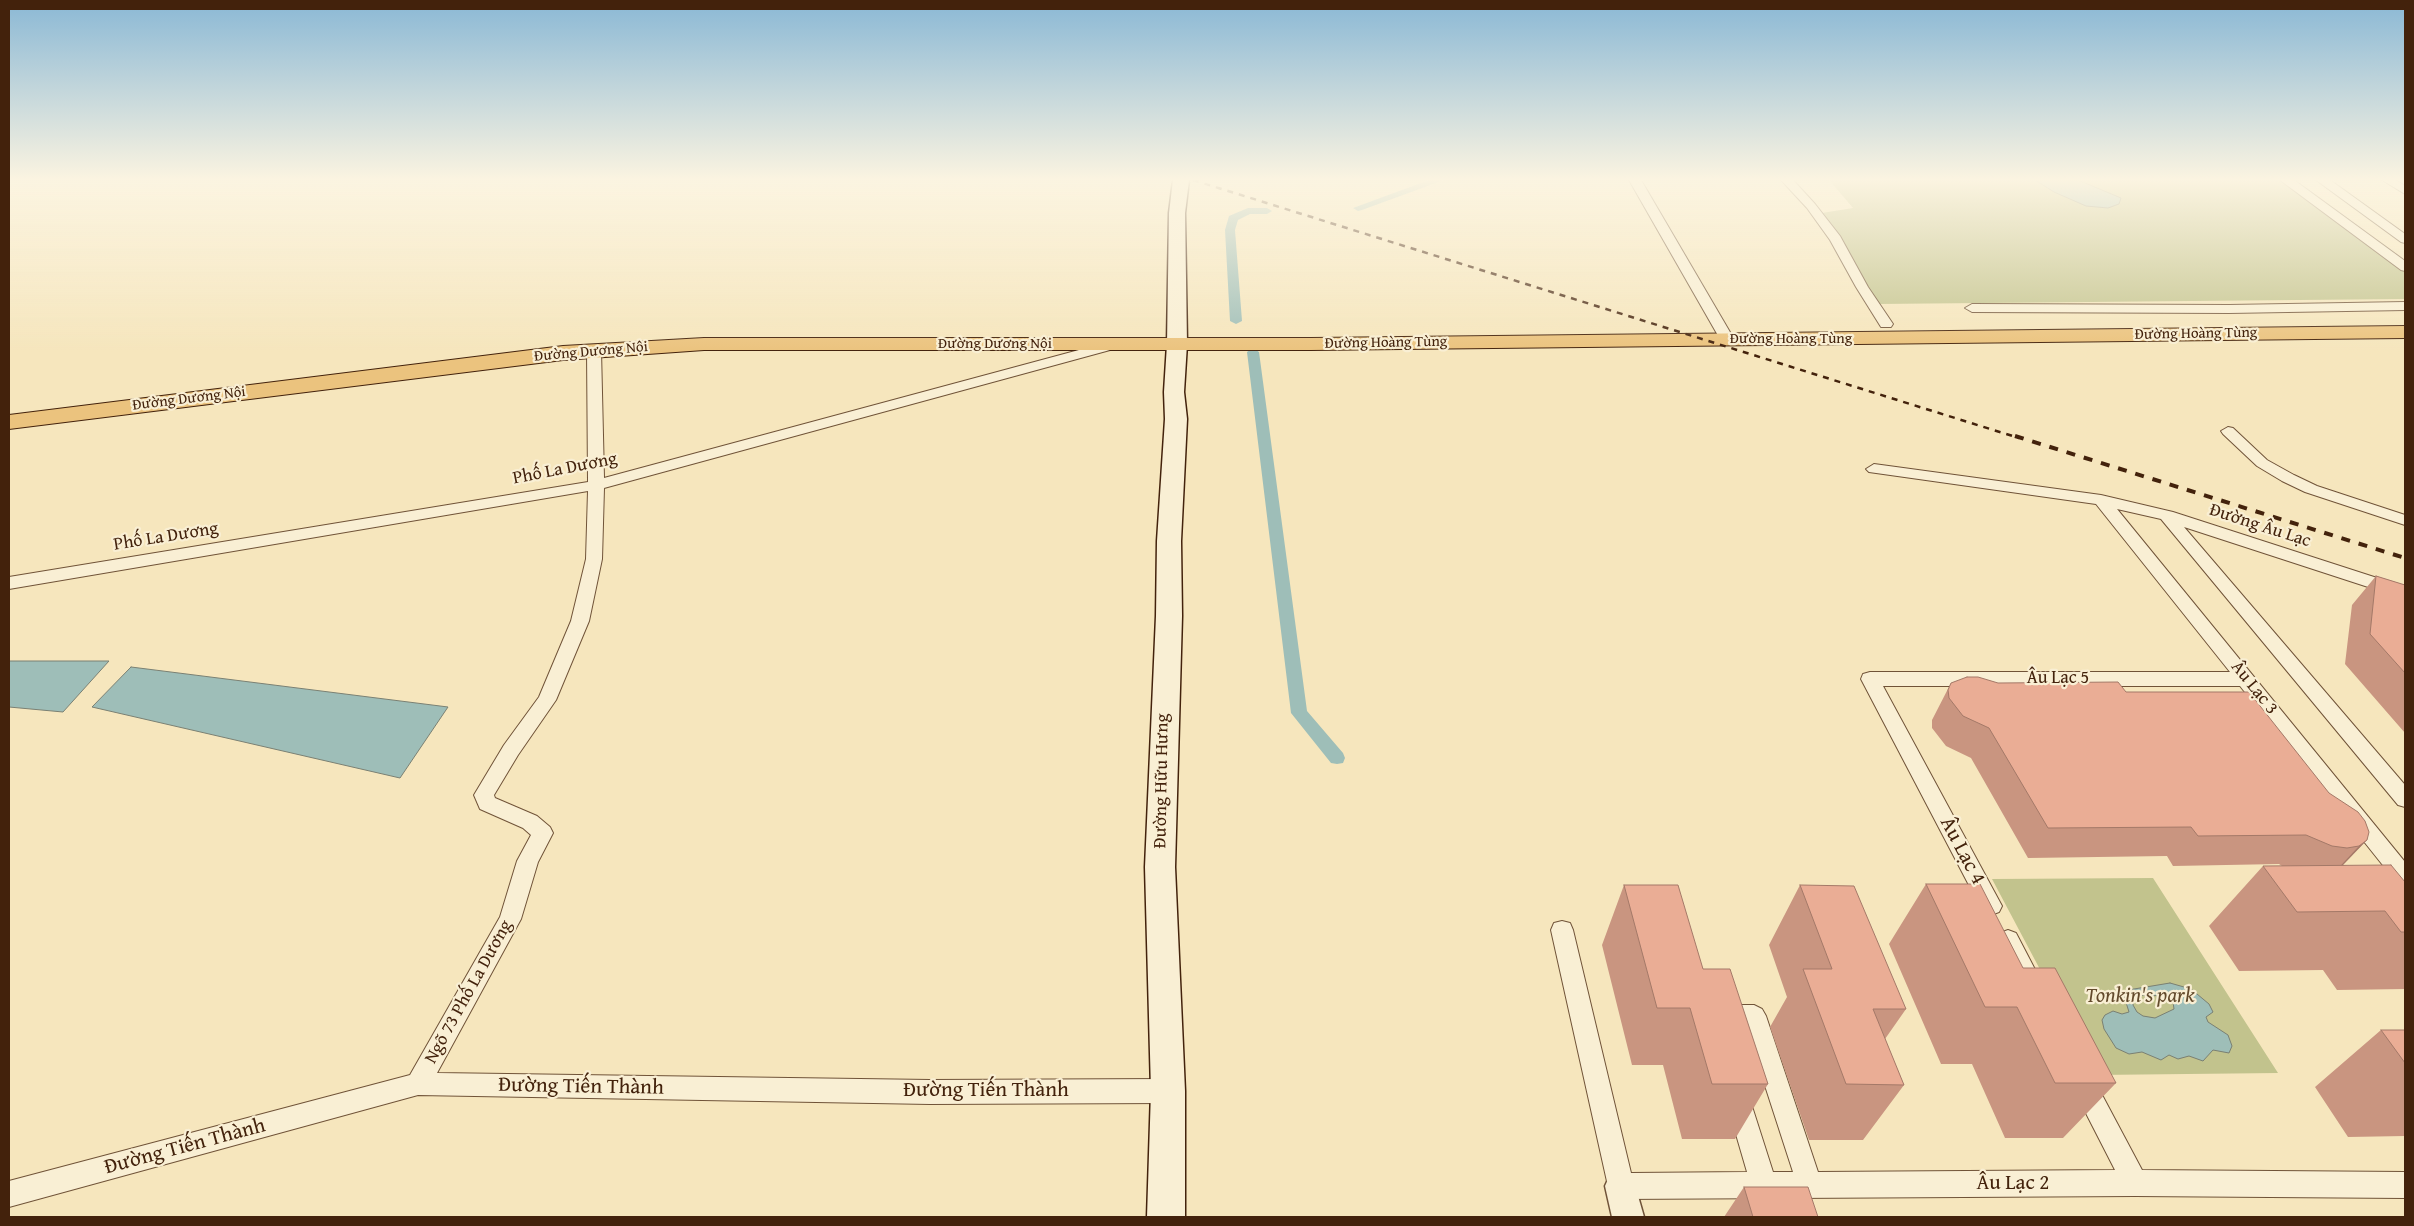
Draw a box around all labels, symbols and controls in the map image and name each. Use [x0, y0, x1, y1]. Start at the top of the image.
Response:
street label: Đường Hoàng Tùng [2135, 324, 2257, 344]
street label: Đường Hoàng Tùng [1730, 330, 1852, 348]
street label: Đường Hoàng Tùng [1325, 333, 1447, 353]
street label: Đường Dương Nội [938, 335, 1052, 353]
street label: Đường Dương Nội [533, 338, 649, 366]
street label: Đường Dương Nội [131, 383, 247, 415]
street label: Phố La Dương [511, 448, 619, 490]
street label: Đường Âu Lạc [2207, 499, 2313, 553]
street label: Phố La Dương [112, 518, 220, 556]
street label: Âu Lạc 3 [2226, 657, 2282, 719]
street label: Âu Lạc 5 [2027, 667, 2089, 689]
street label: Đường Hữu Hưng [1150, 713, 1174, 849]
street label: Âu Lạc 4 [1934, 813, 1990, 889]
street label: Ngõ 73 Phố La Dương [421, 916, 517, 1068]
park label: Tonkin's park [2086, 984, 2194, 1010]
street label: Đường Tiến Thành [498, 1073, 664, 1101]
street label: Đường Tiến Thành [903, 1078, 1069, 1104]
street label: Đường Tiến Thành [102, 1113, 268, 1181]
street label: Âu Lạc 2 [1977, 1171, 2049, 1197]

